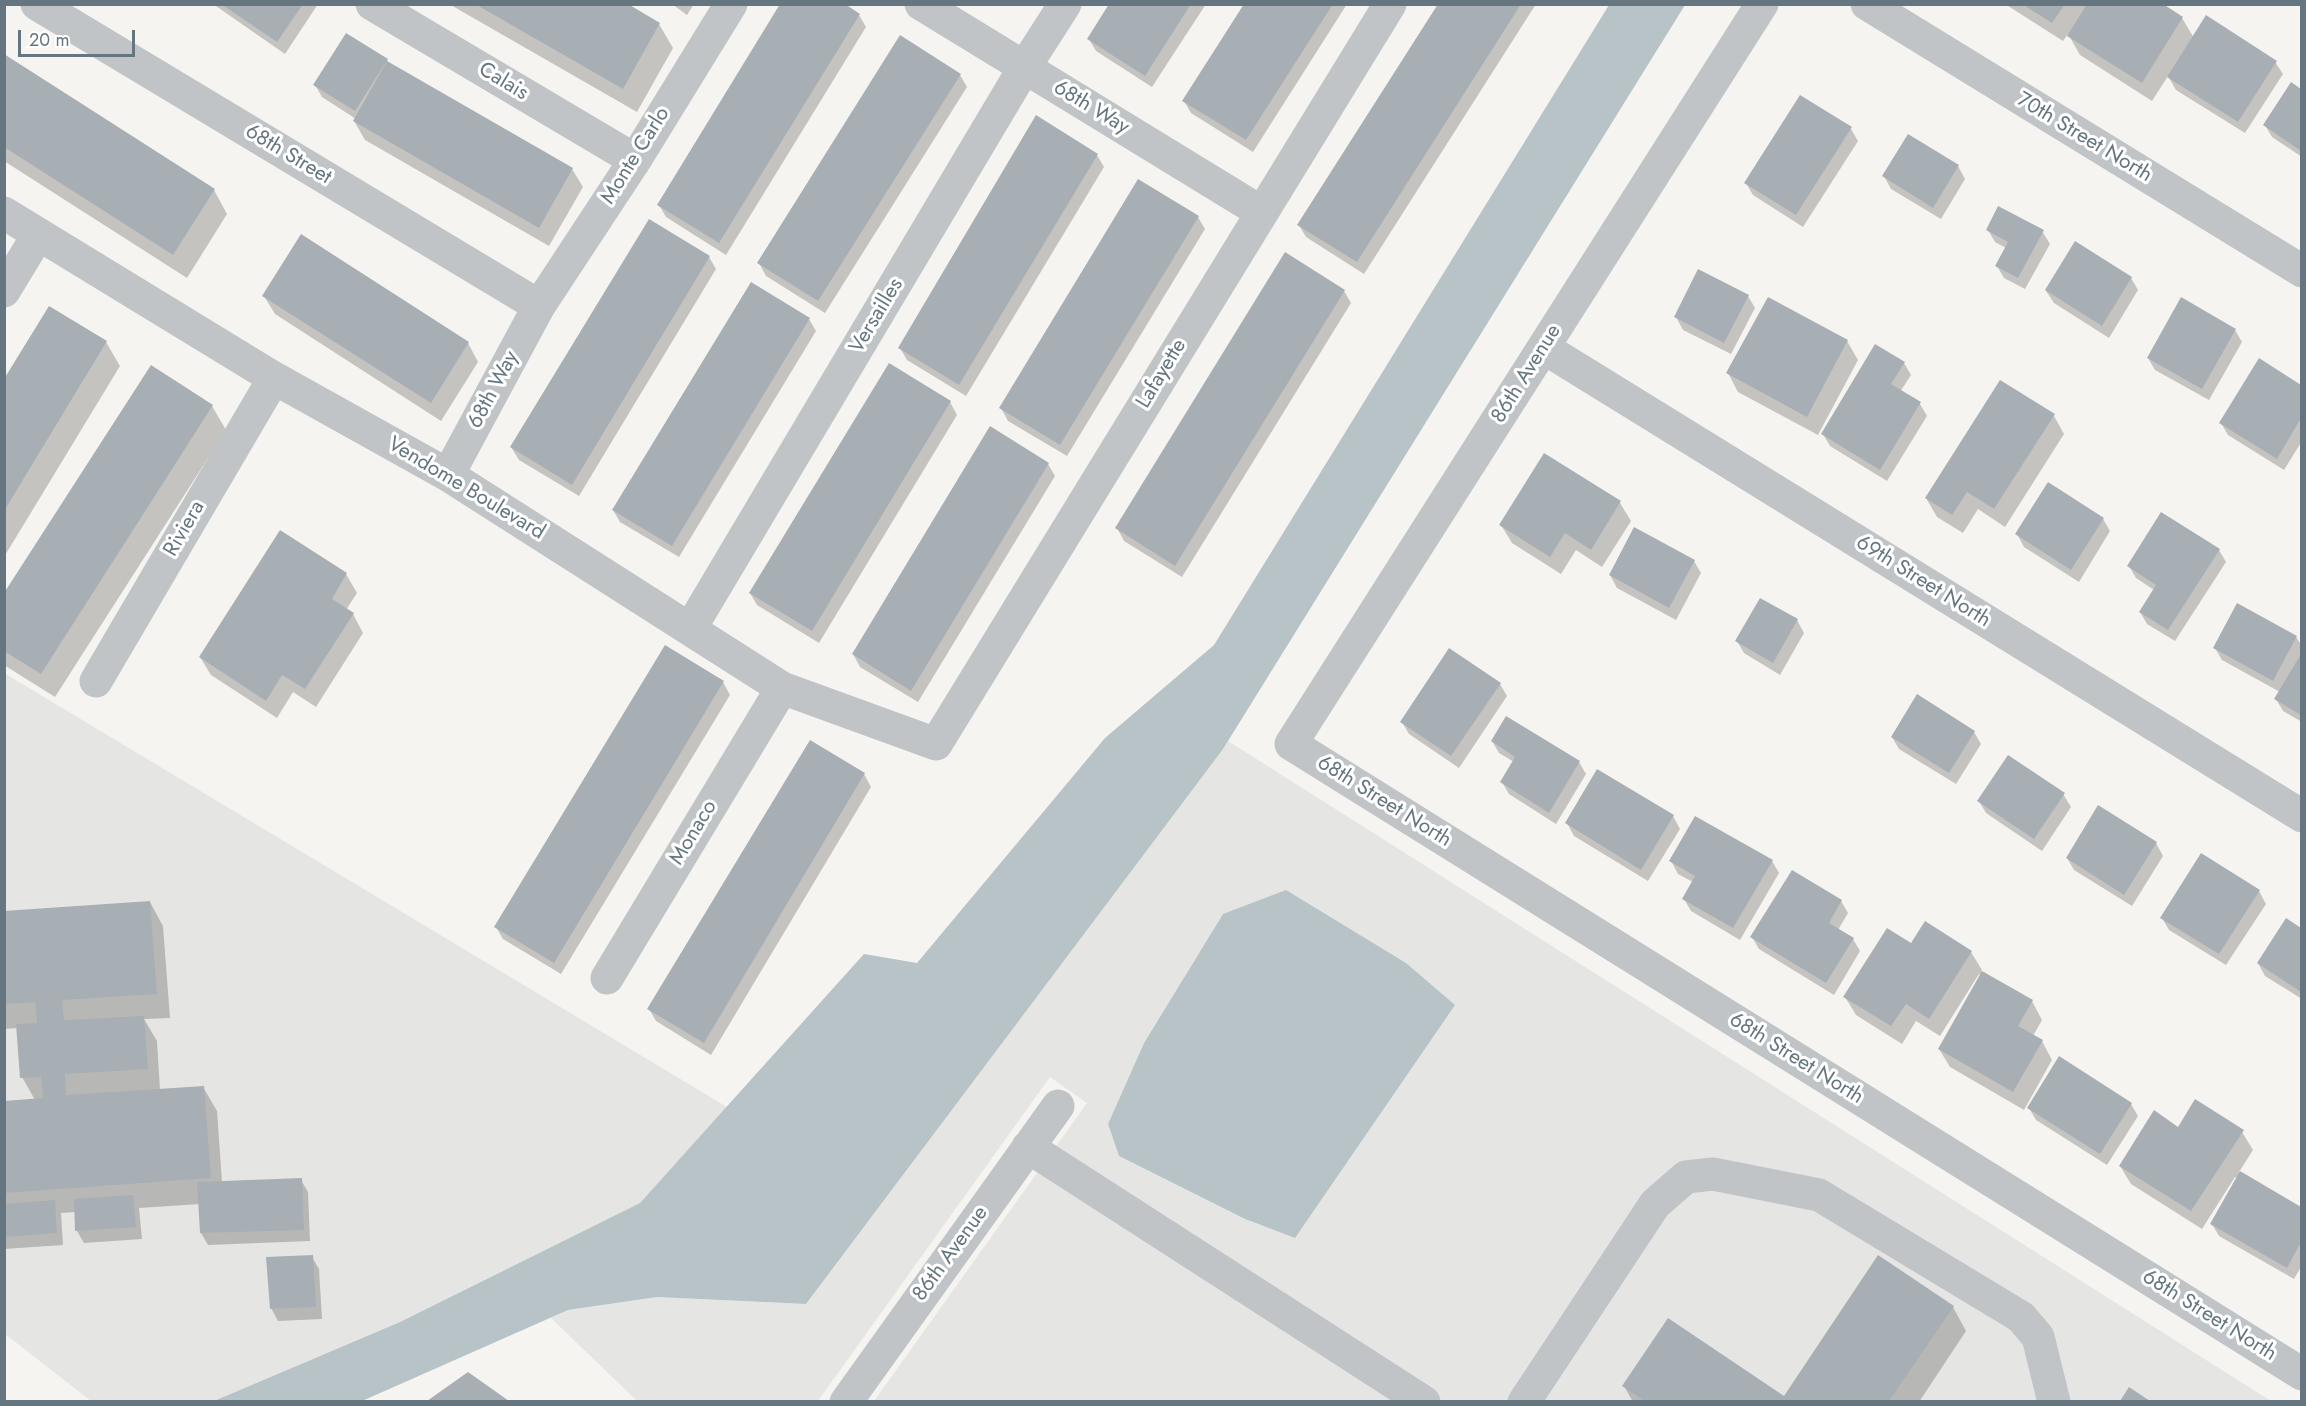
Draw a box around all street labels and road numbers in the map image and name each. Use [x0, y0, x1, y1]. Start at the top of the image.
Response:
street label: Calais [474, 57, 532, 107]
street label: 68th Way [1049, 76, 1133, 140]
street label: 70th Street North [2012, 88, 2156, 188]
street label: Monte Carlo [596, 103, 676, 209]
street label: 68th Street [240, 119, 336, 191]
street label: Versailles [845, 274, 909, 358]
street label: 86th Avenue [1487, 320, 1567, 428]
street label: Lafayette [1132, 335, 1192, 413]
street label: 68th Way [463, 347, 525, 433]
street label: Vendome Boulevard [383, 432, 549, 546]
street label: Riviera [159, 497, 211, 561]
street label: 69th Street North [1851, 531, 1995, 633]
street label: 68th Street North [1312, 751, 1456, 853]
street label: Monaco [665, 796, 723, 870]
street label: 68th Street North [1724, 1008, 1868, 1110]
street label: 86th Avenue [908, 1202, 994, 1306]
street label: 68th Street North [2137, 1265, 2281, 1367]

